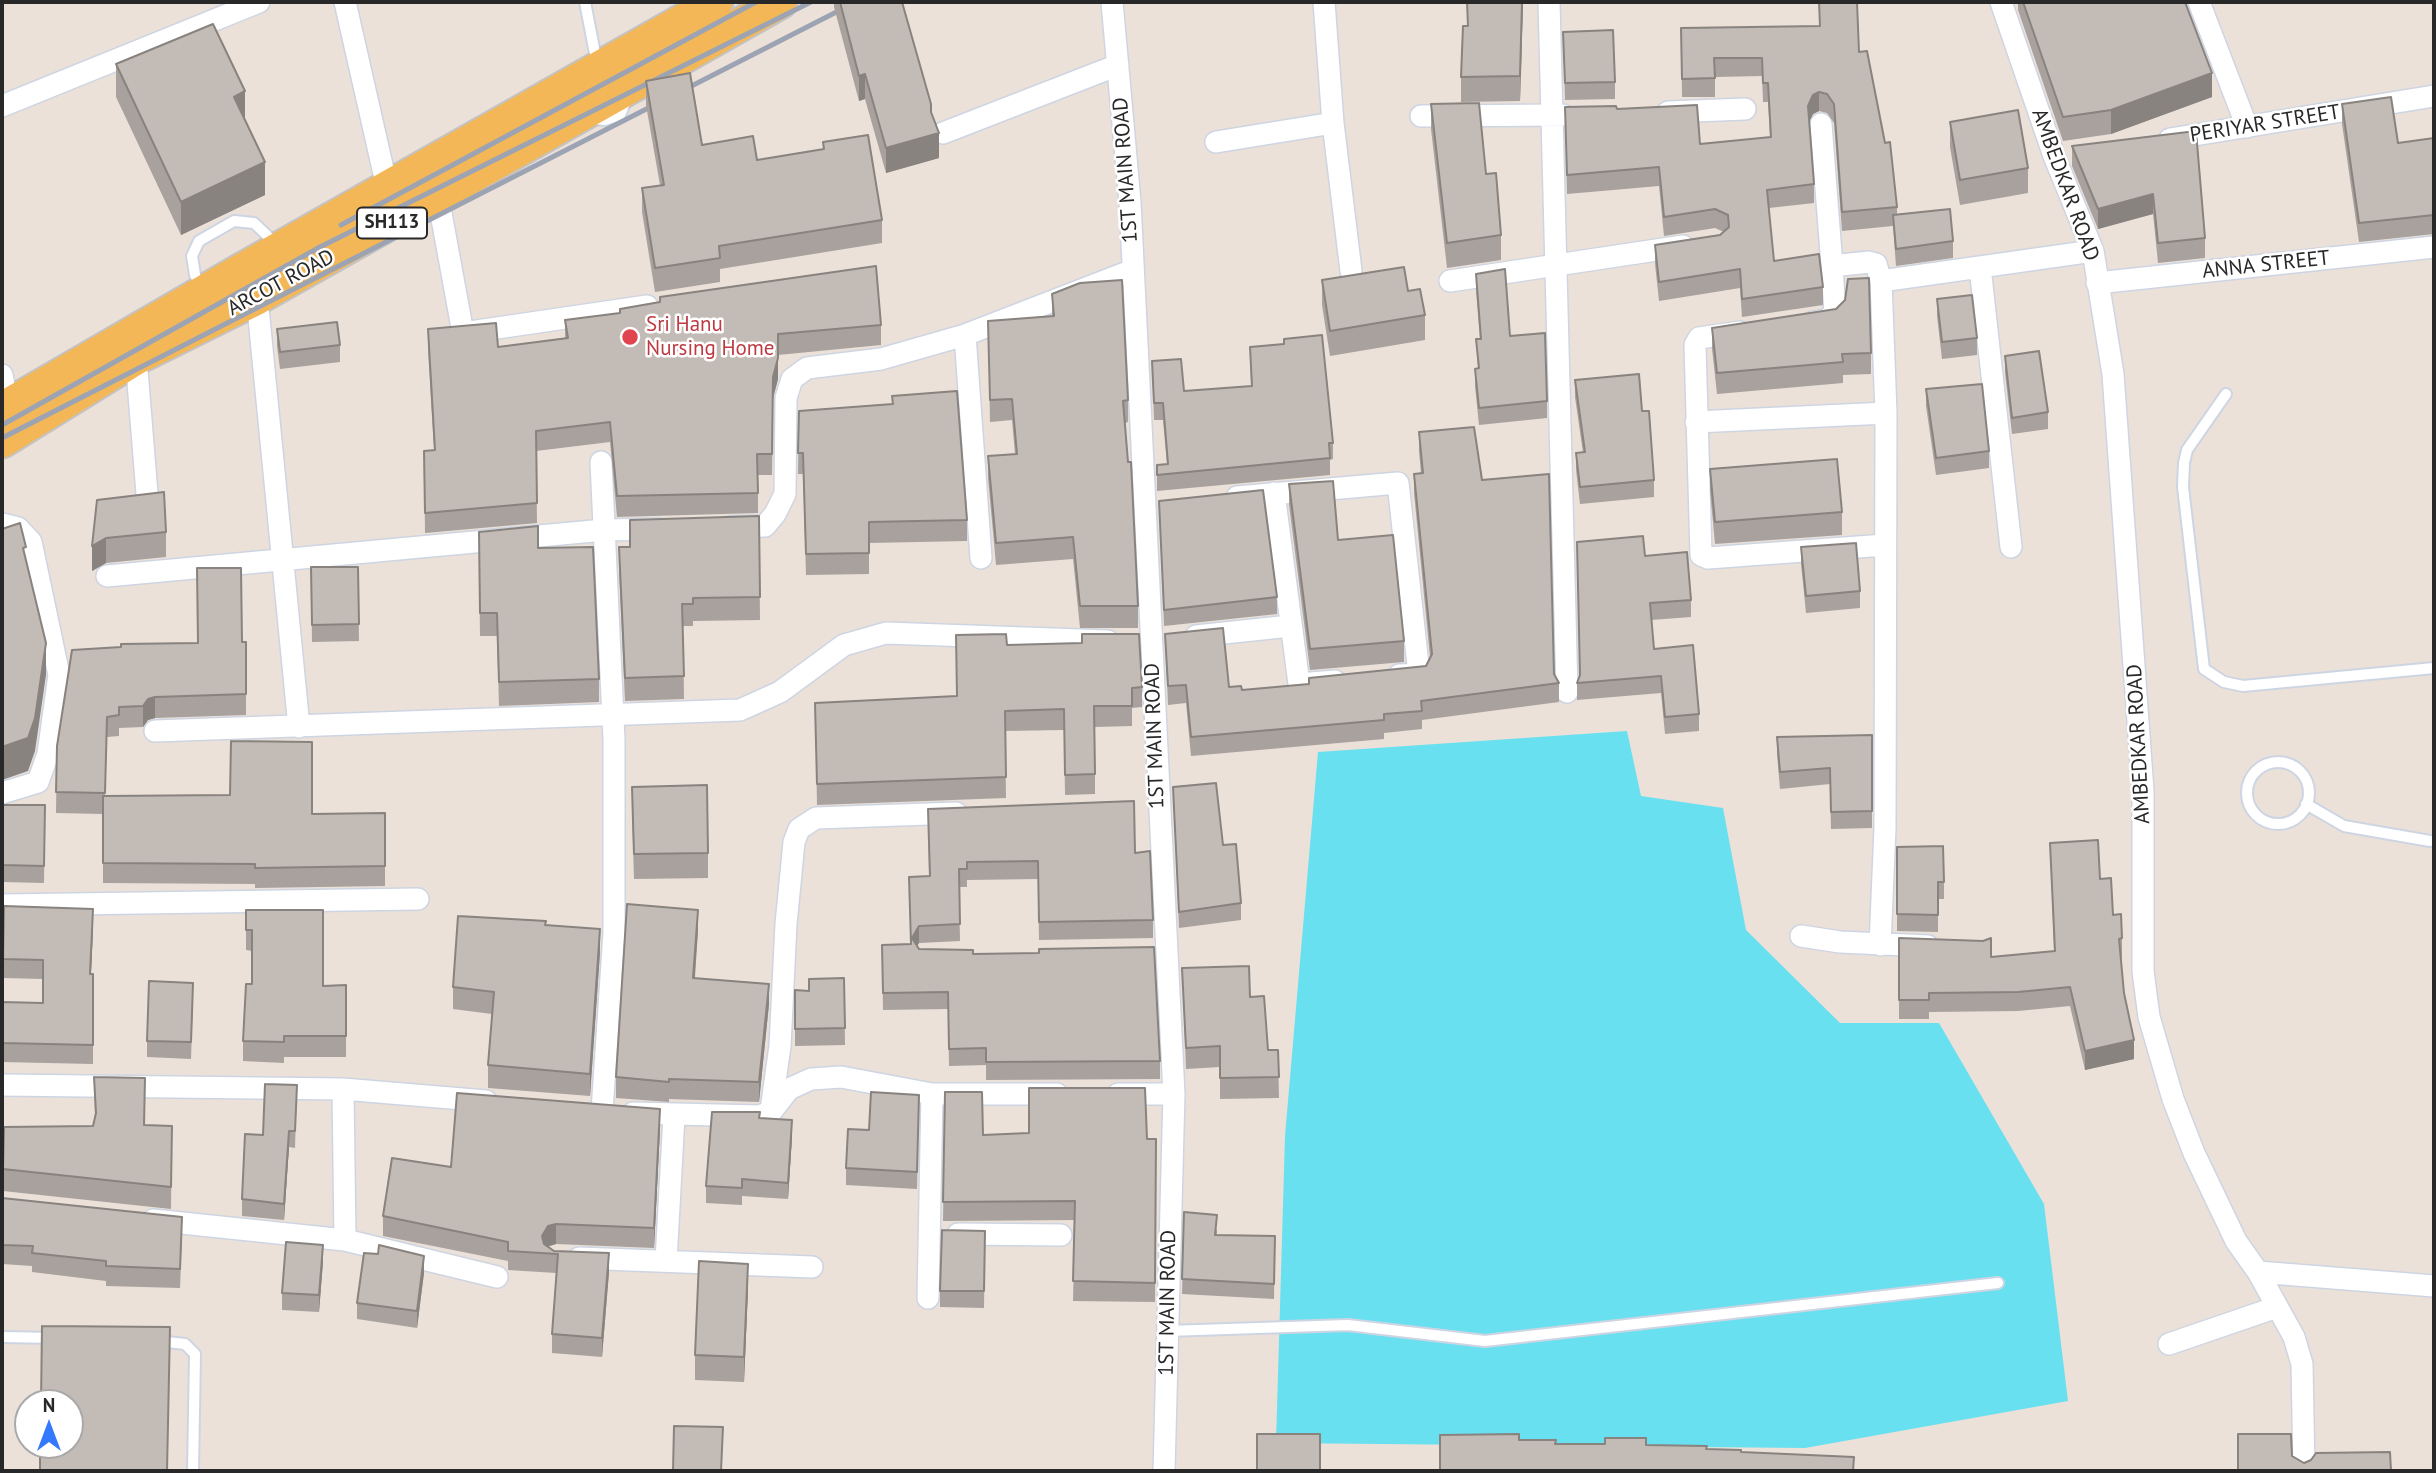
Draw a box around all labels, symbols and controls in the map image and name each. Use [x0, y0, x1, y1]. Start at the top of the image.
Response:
street label: 1ST MAIN ROAD [1108, 96, 1144, 244]
street label: PERIYAR STREET [2188, 100, 2342, 148]
street label: AMBEDKAR ROAD [2026, 105, 2104, 265]
road number: SH113 [357, 208, 427, 238]
street label: ARCOT ROAD [223, 244, 339, 322]
street label: ANNA STREET [2201, 246, 2331, 284]
place label: Sri Hanu Nursing Home [646, 312, 775, 362]
marker: Sri Hanu Nursing Home [620, 327, 640, 347]
street label: 1ST MAIN ROAD [1140, 663, 1170, 809]
street label: AMBEDKAR ROAD [2122, 663, 2156, 825]
street label: 1ST MAIN ROAD [1154, 1230, 1182, 1376]
north arrow [14, 1389, 84, 1459]
text: N [43, 1393, 55, 1417]

